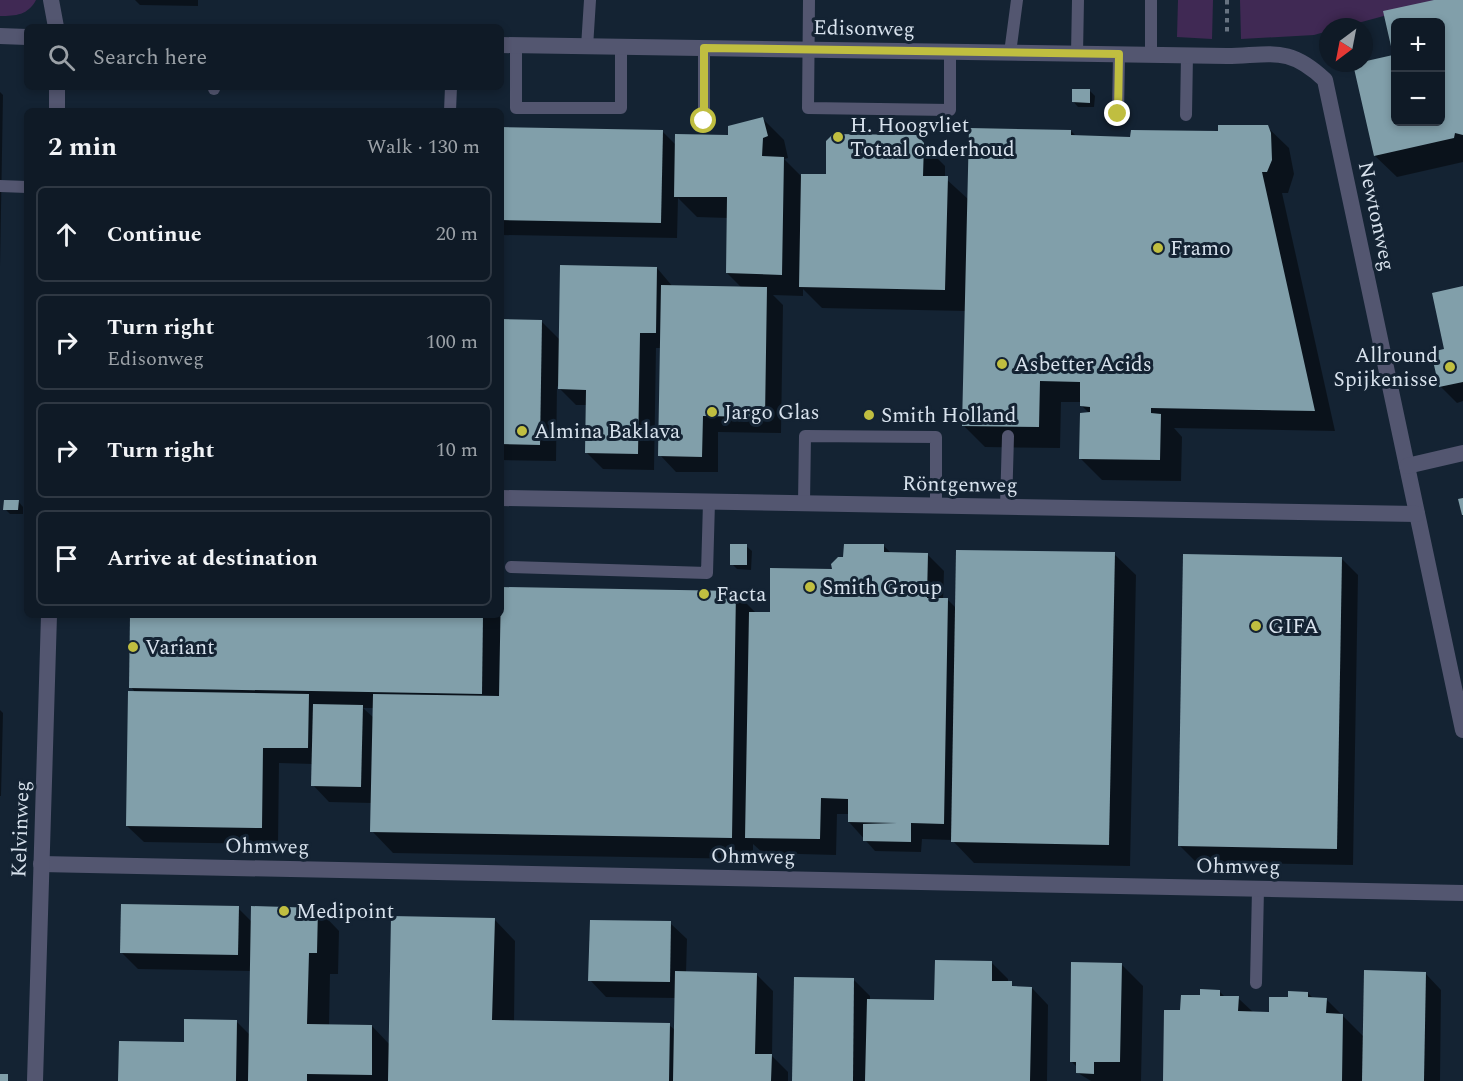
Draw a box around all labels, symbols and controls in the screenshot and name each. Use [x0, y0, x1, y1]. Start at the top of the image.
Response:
street label: Edisonweg [813, 12, 915, 46]
north arrow [1319, 18, 1373, 72]
map controls [1391, 18, 1445, 126]
button: + [1391, 18, 1445, 72]
search box [24, 24, 504, 90]
icon: search [45, 41, 78, 74]
text: Search here [93, 41, 207, 74]
button: − [1391, 72, 1445, 126]
route end [1104, 100, 1130, 126]
route start [690, 107, 716, 133]
place label: H. Hoogvliet Totaal onderhoud [850, 110, 1015, 166]
text: 2 min [48, 127, 117, 167]
marker: H. Hoogvliet Totaal onderhoud [831, 130, 845, 144]
text: Walk · 130 m [367, 132, 480, 162]
street label: Newtonweg [1349, 159, 1403, 274]
icon: ahead [50, 218, 83, 251]
text: Continue [107, 218, 202, 251]
text: 20 m [436, 219, 478, 249]
place label: Framo [1170, 233, 1230, 265]
marker: Framo [1151, 241, 1165, 255]
text: Turn right [107, 311, 214, 344]
icon: right [50, 326, 83, 359]
text: 100 m [426, 327, 478, 357]
place label: Allround Spijkenisse [1334, 340, 1438, 396]
text: Edisonweg [107, 344, 204, 374]
place label: Asbetter Acids [1014, 349, 1152, 381]
marker: Asbetter Acids [995, 357, 1009, 371]
marker: Allround Spijkenisse [1443, 360, 1457, 374]
place label: Jargo Glas [724, 397, 820, 429]
place label: Smith Holland [881, 400, 1017, 432]
marker: Jargo Glas [705, 405, 719, 419]
marker: Smith Holland [862, 408, 876, 422]
place label: Almina Baklava [534, 416, 681, 448]
marker: Almina Baklava [515, 424, 529, 438]
icon: right [50, 434, 83, 467]
text: Turn right [107, 434, 214, 467]
text: 10 m [436, 435, 478, 465]
street label: Röntgenweg [902, 468, 1018, 502]
icon: arrive [50, 542, 83, 575]
text: Arrive at destination [107, 542, 318, 575]
place label: Smith Group [822, 572, 942, 604]
place label: Facta [716, 579, 767, 611]
marker: Smith Group [803, 580, 817, 594]
marker: Facta [697, 587, 711, 601]
place label: GIFA [1268, 611, 1319, 643]
marker: GIFA [1249, 619, 1263, 633]
place label: Variant [145, 632, 215, 664]
marker: Variant [126, 640, 140, 654]
street label: Kelvinweg [3, 780, 39, 878]
street label: Ohmweg [224, 830, 309, 864]
street label: Ohmweg [710, 840, 795, 874]
street label: Ohmweg [1195, 850, 1280, 884]
place label: Medipoint [296, 896, 394, 928]
marker: Medipoint [277, 904, 291, 918]

